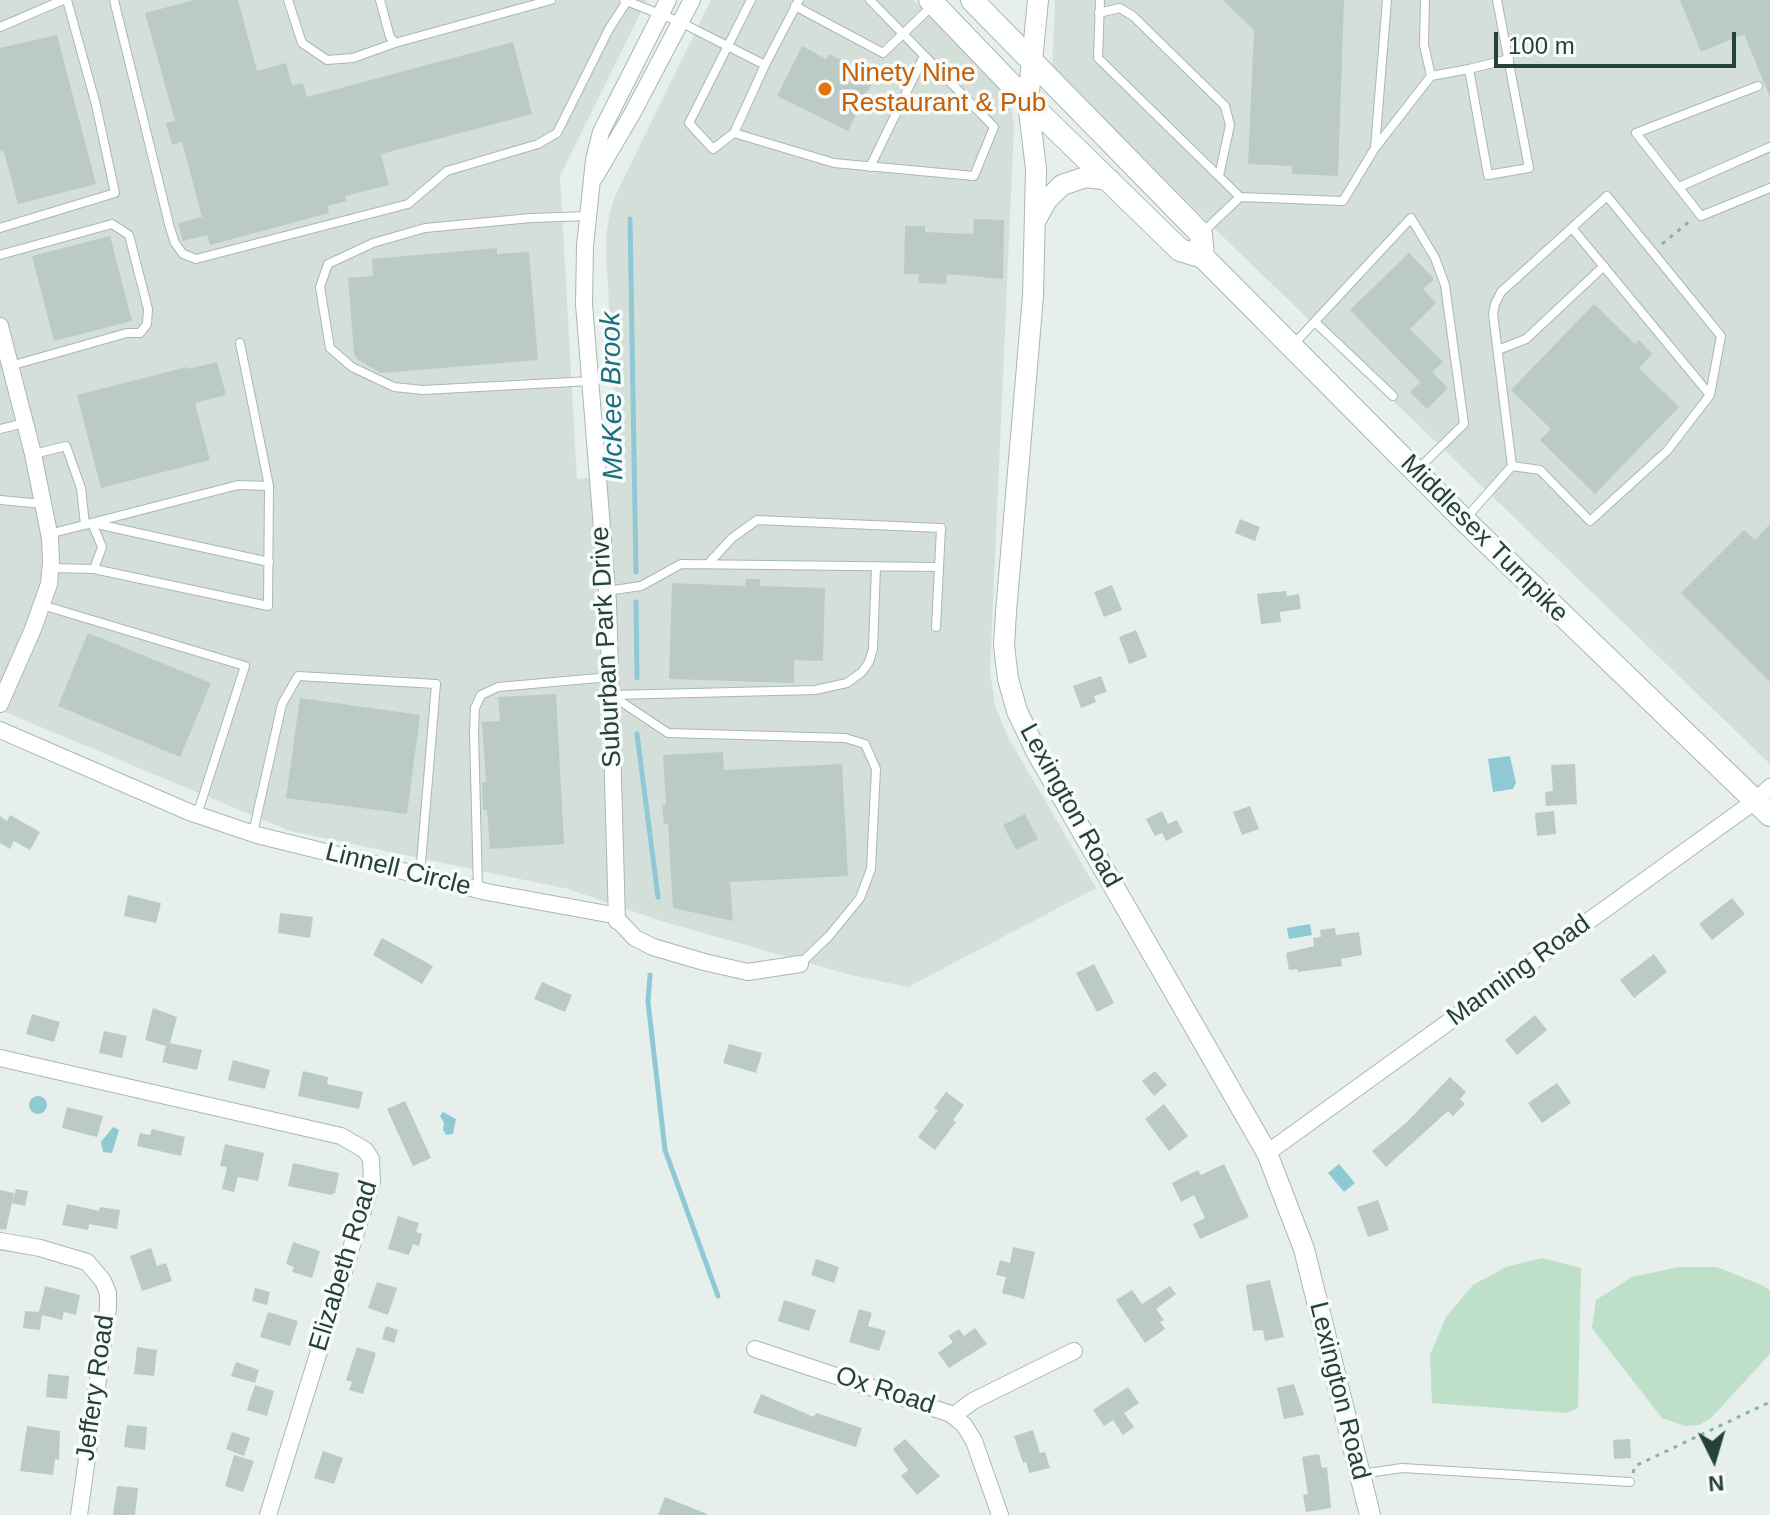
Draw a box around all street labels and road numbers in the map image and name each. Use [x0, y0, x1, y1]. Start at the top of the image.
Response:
street label: Middlesex Turnpike [1394, 449, 1574, 629]
street label: Suburban Park Drive [585, 526, 629, 768]
street label: Lexington Road [1012, 719, 1128, 893]
street label: Linnell Circle [322, 837, 474, 903]
street label: Manning Road [1441, 909, 1597, 1033]
street label: Elizabeth Road [303, 1177, 385, 1355]
street label: Lexington Road [1302, 1299, 1376, 1483]
street label: Jeffery Road [70, 1313, 122, 1463]
street label: Ox Road [831, 1360, 939, 1422]

